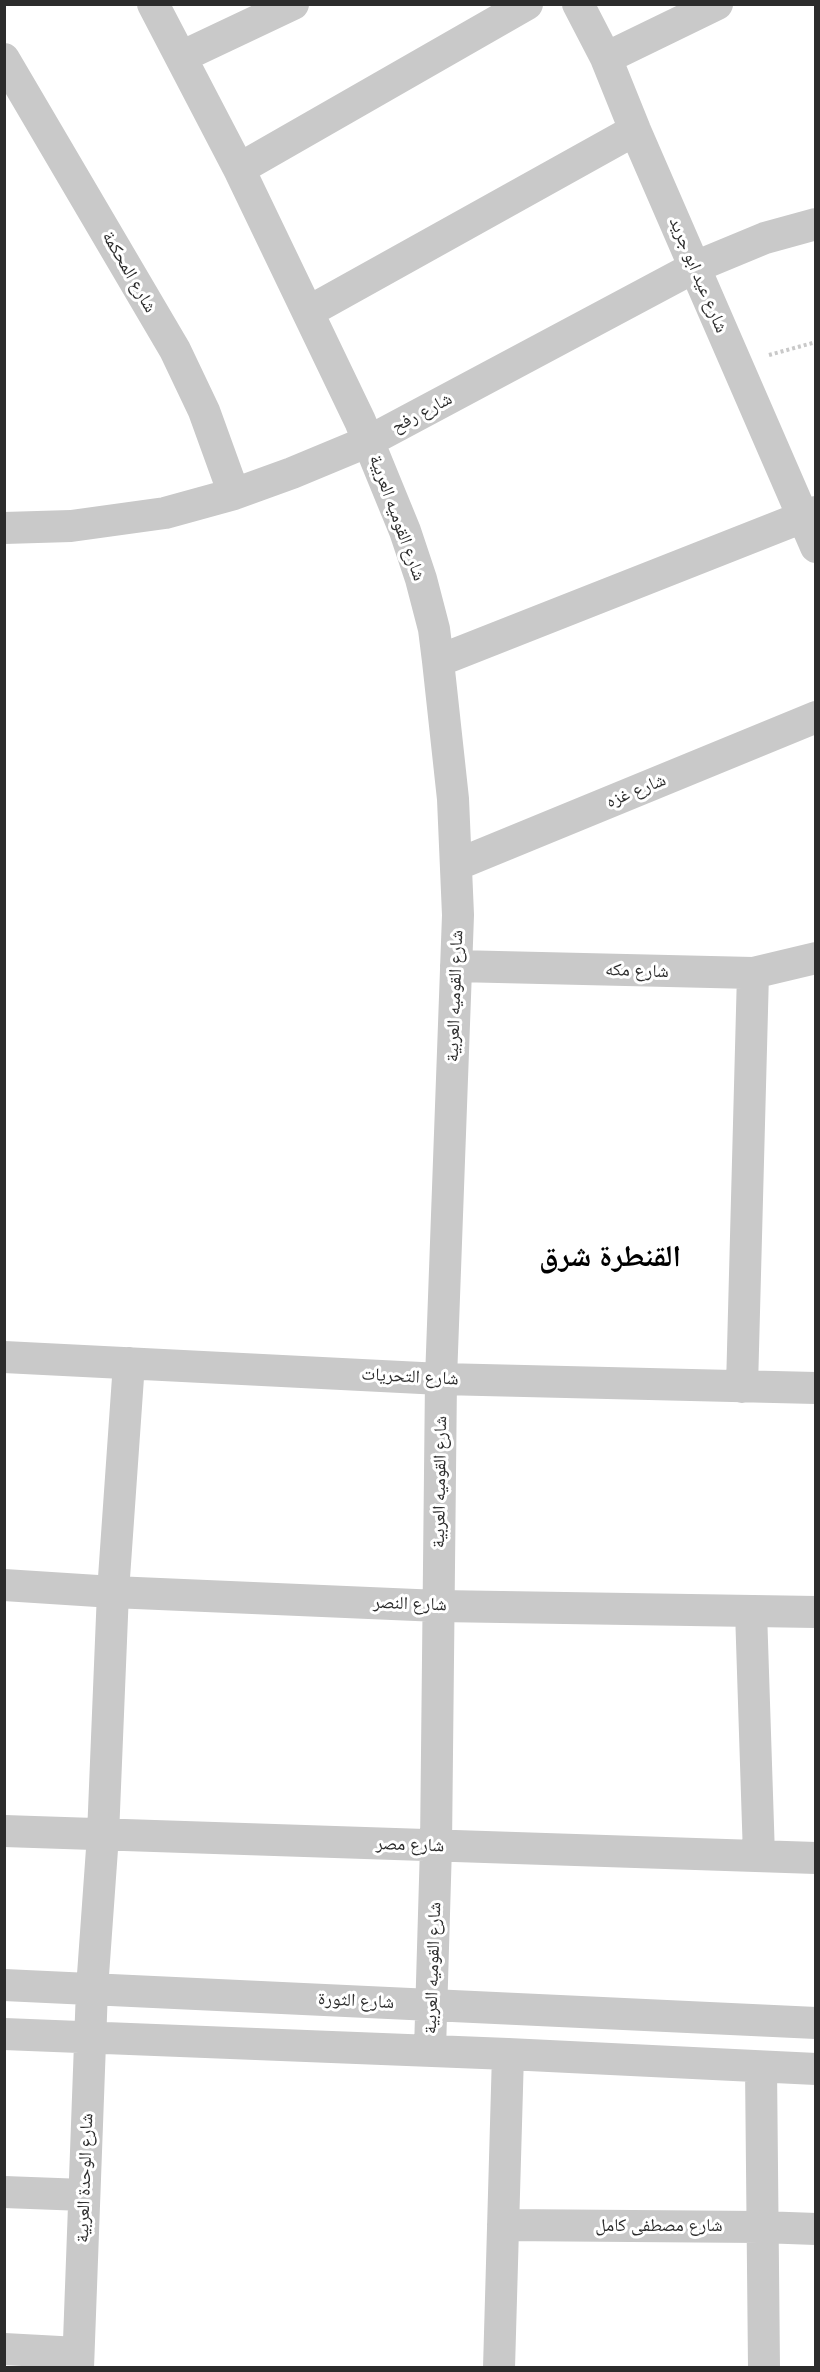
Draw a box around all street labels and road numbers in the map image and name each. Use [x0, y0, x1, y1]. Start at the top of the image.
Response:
street label: شارع عيد ابو جريد [664, 214, 732, 336]
street label: شارع المحكمة [97, 228, 161, 316]
street label: شارع رفح [388, 388, 456, 438]
street label: شارع القوميه العربية [364, 452, 430, 584]
street label: شارع غزه [603, 769, 669, 813]
street label: شارع القوميه العربية [442, 930, 468, 1062]
street label: شارع مكه [605, 959, 669, 983]
street label: شارع التحريات [361, 1364, 459, 1390]
street label: شارع القوميه العربية [428, 1416, 452, 1548]
street label: شارع النصر [373, 1592, 447, 1616]
street label: شارع مصر [375, 1833, 445, 1857]
street label: شارع القوميه العربية [420, 1902, 446, 2034]
street label: شارع الثورة [317, 1988, 395, 2014]
street label: شارع الوحدة العربية [72, 2113, 98, 2243]
street label: شارع مصطفى كامل [595, 2215, 723, 2237]

